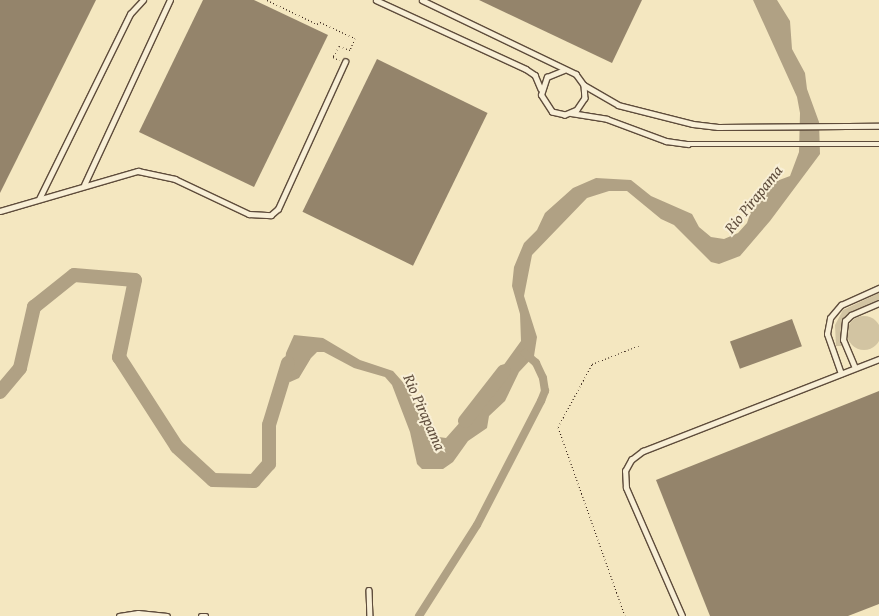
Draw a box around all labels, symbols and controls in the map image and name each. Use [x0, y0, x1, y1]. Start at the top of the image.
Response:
water label: Rio Pirapama [720, 161, 786, 237]
water label: Rio Pirapama [400, 371, 450, 453]

